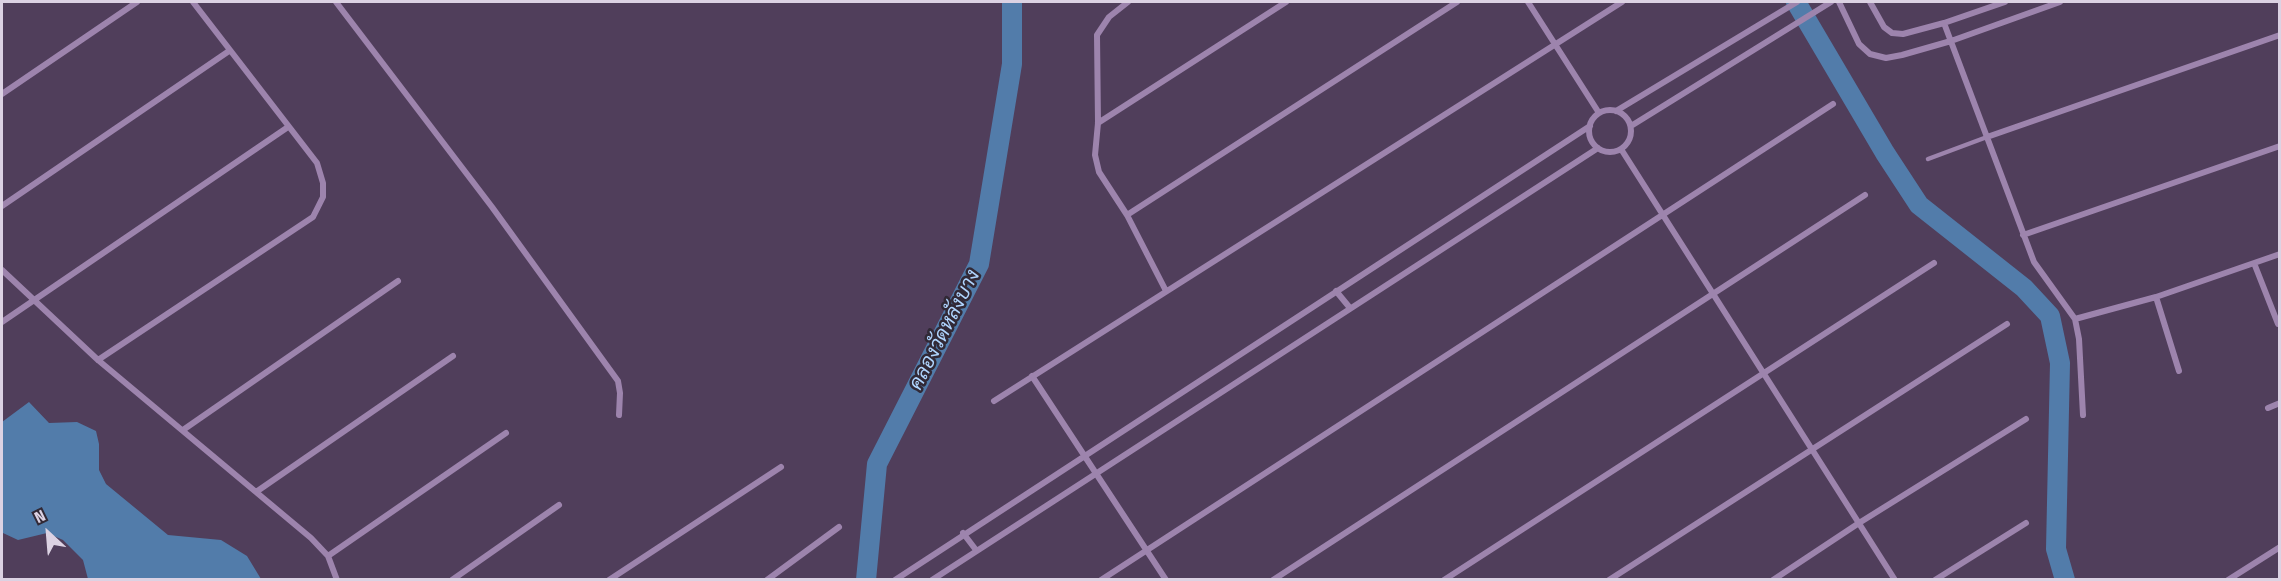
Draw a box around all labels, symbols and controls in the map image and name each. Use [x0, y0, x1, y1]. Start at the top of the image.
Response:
water label: คลองวัดหลังบาง [904, 266, 986, 394]
north arrow [18, 503, 78, 563]
text: N [31, 506, 48, 527]

